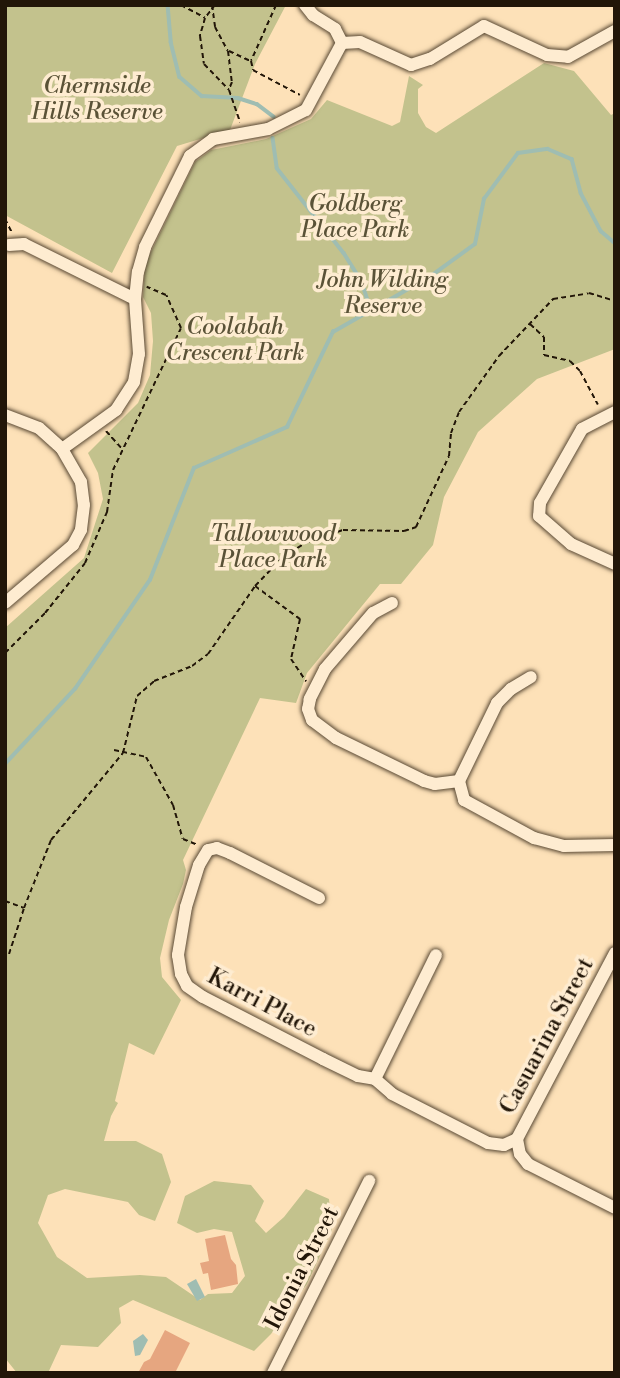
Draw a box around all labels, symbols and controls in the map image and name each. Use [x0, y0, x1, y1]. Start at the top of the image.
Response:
park label: Chermside Hills Reserve [31, 72, 163, 126]
park label: Goldberg Place Park [301, 190, 409, 244]
park label: John Wilding Reserve [318, 266, 448, 320]
park label: Coolabah Crescent Park [166, 313, 304, 367]
park label: Tallowwood Place Park [210, 520, 336, 574]
street label: Casuarina Street [494, 953, 600, 1119]
street label: Karri Place [203, 963, 321, 1043]
street label: Idonia Street [259, 1202, 345, 1334]

